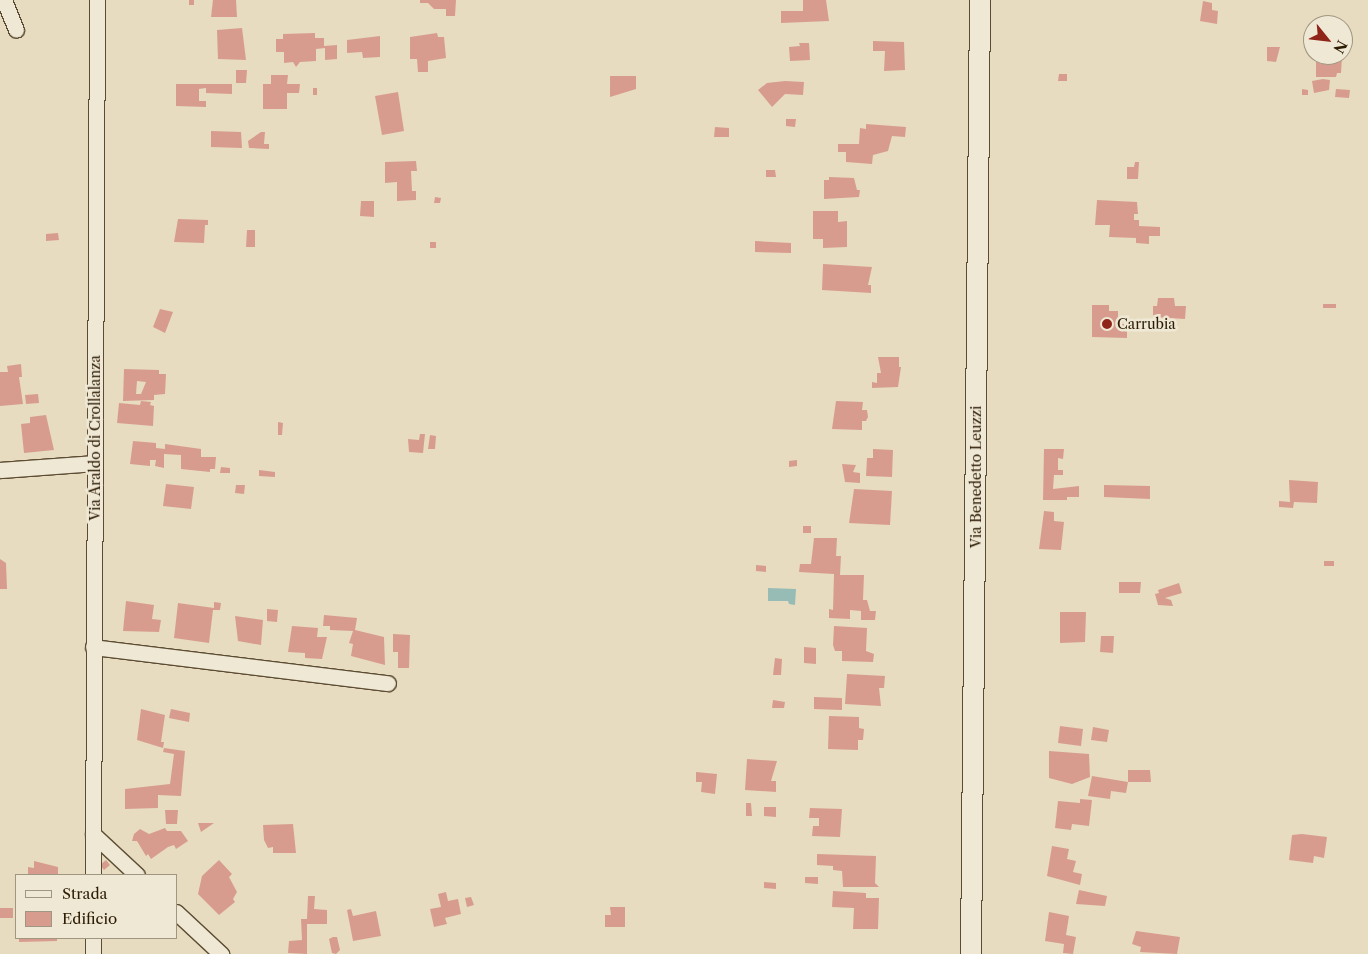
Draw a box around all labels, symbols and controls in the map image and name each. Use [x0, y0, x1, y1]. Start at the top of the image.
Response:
north arrow [1303, 15, 1353, 65]
text: N [1329, 37, 1351, 56]
place label: Carrubia [1117, 316, 1176, 332]
marker: Carrubia [1101, 318, 1113, 330]
street label: Via Araldo di Crollalanza [87, 355, 103, 521]
street label: Via Benedetto Leuzzi [968, 406, 984, 548]
legend [15, 874, 178, 939]
text: Strada [62, 884, 108, 903]
text: Edificio [62, 909, 117, 928]

